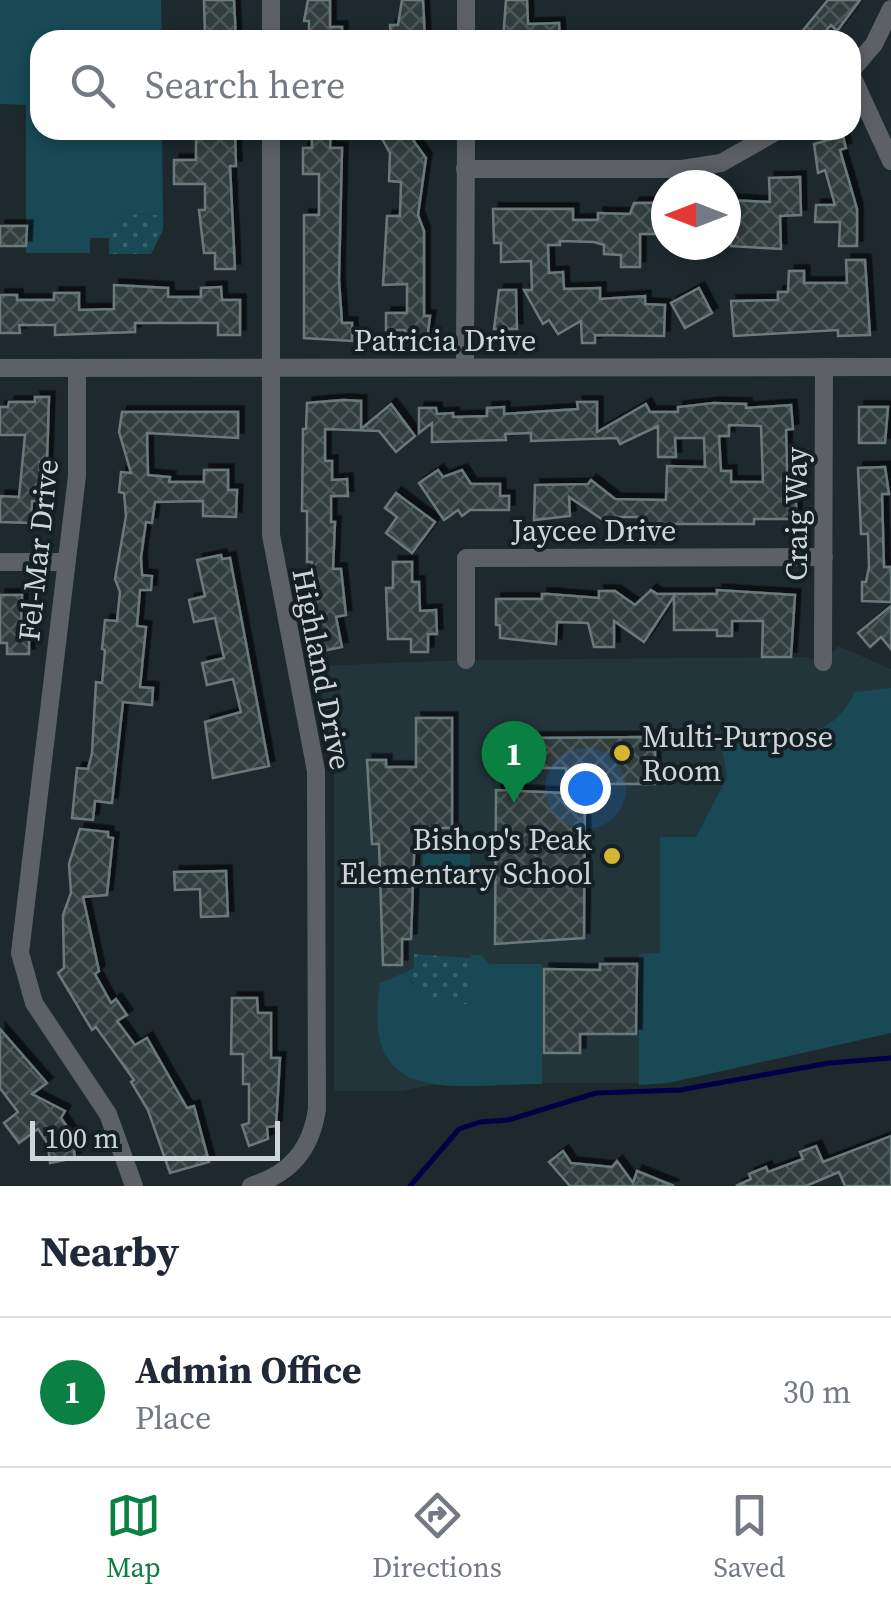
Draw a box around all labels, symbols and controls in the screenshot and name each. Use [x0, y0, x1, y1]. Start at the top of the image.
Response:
search box [30, 30, 861, 140]
icon: search [65, 58, 120, 113]
text: Search here [145, 59, 345, 111]
north arrow [651, 170, 741, 260]
street label: Patricia Drive [354, 320, 536, 361]
street label: Craig Way [776, 446, 817, 581]
street label: Fel-Mar Drive [8, 457, 68, 643]
street label: Jaycee Drive [511, 510, 676, 551]
street label: Highland Drive [282, 565, 362, 773]
place label: Multi-Purpose Room [642, 716, 833, 791]
pin: 1 [482, 720, 546, 803]
marker: Multi-Purpose Room [611, 742, 633, 764]
your location [560, 763, 611, 814]
place label: Bishop's Peak Elementary School [340, 819, 593, 894]
marker: Bishop's Peak Elementary School [601, 845, 623, 867]
scale bar [30, 1116, 280, 1160]
text: 100 m [45, 1119, 119, 1157]
text: Nearby [40, 1222, 179, 1280]
text: Admin Office [135, 1344, 362, 1396]
text: 1 [64, 1370, 81, 1414]
text: 30 m [783, 1370, 851, 1414]
text: Place [135, 1396, 211, 1440]
tab: Map [106, 1488, 161, 1586]
tab: Directions [372, 1488, 502, 1586]
tab: Saved [713, 1488, 785, 1586]

